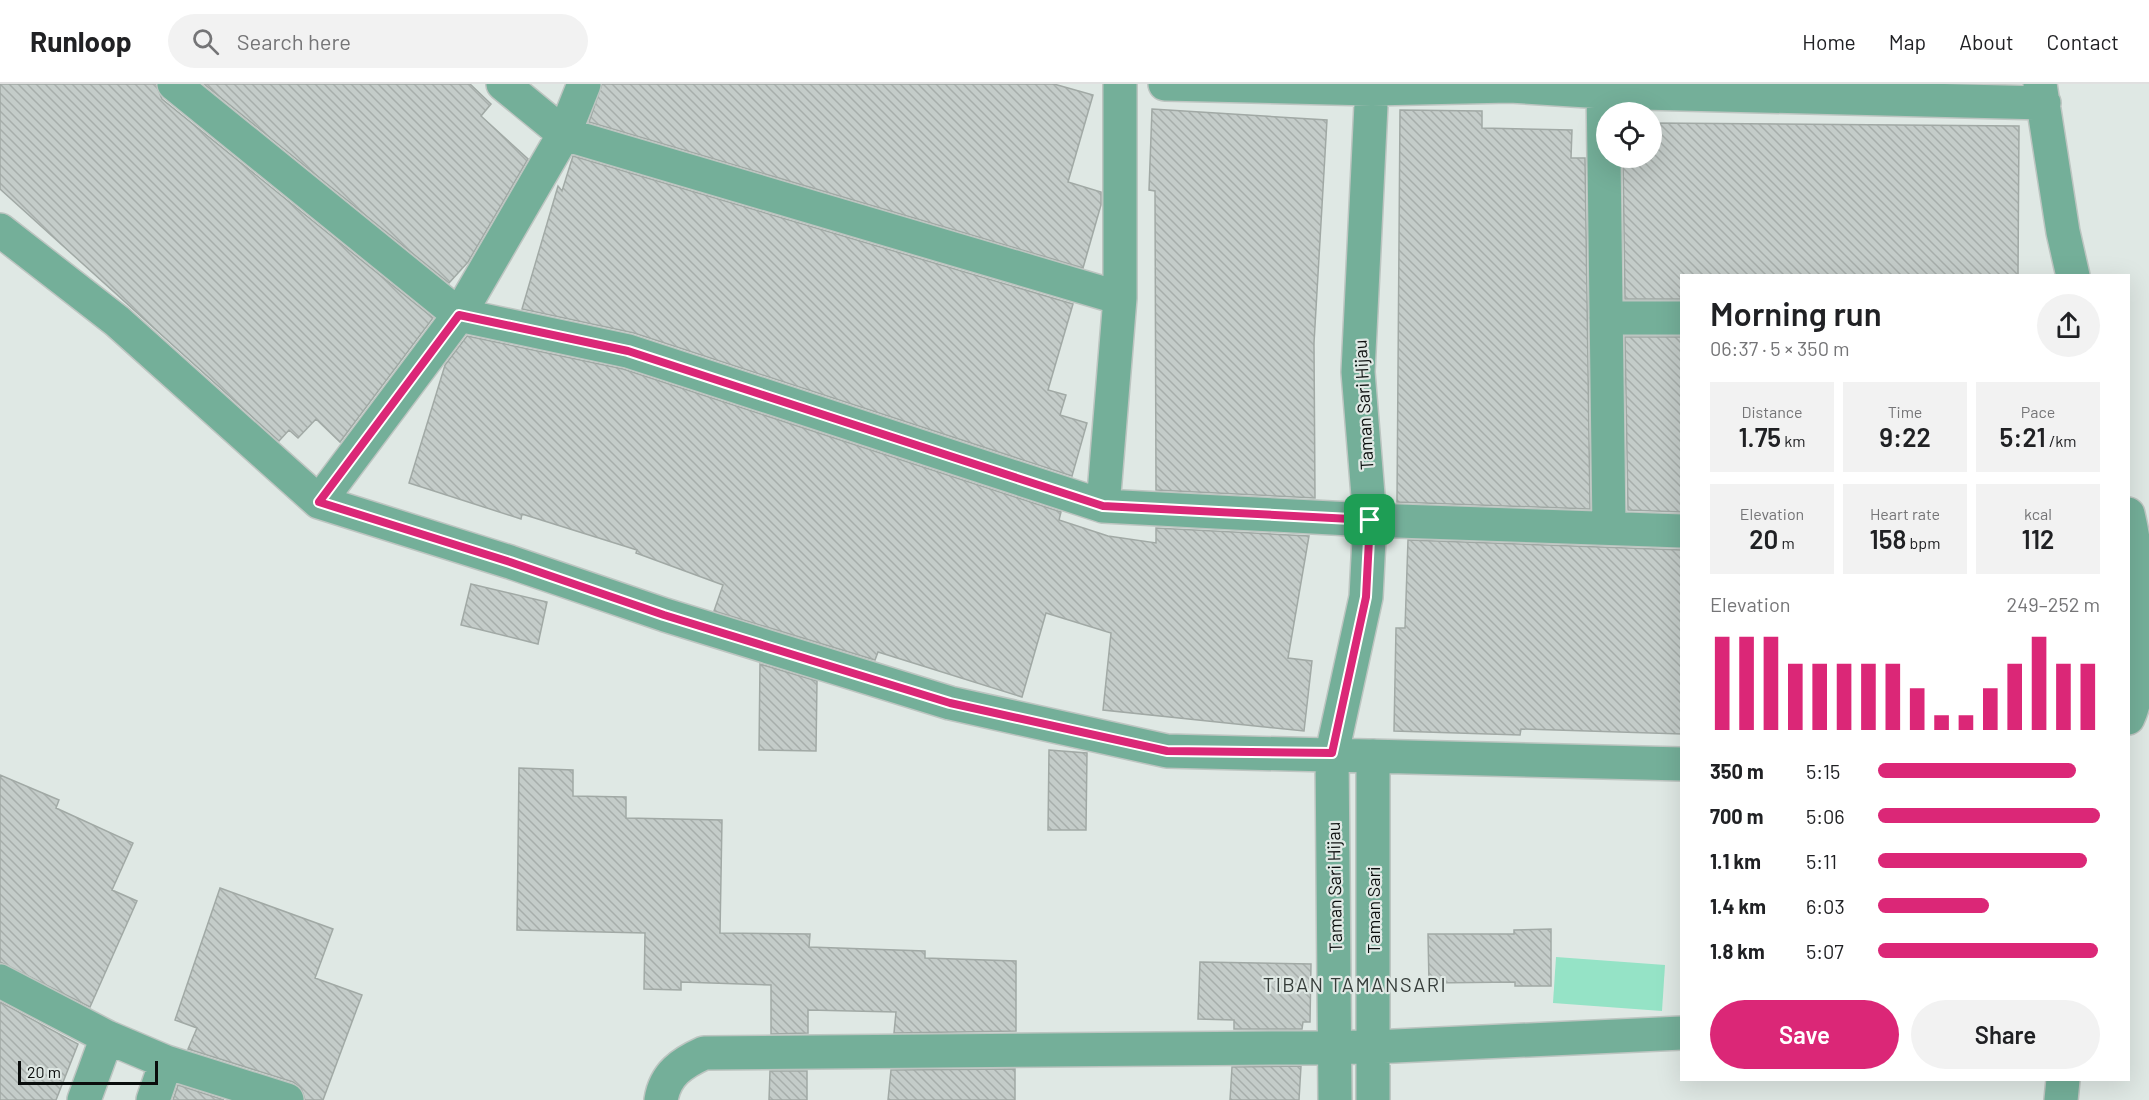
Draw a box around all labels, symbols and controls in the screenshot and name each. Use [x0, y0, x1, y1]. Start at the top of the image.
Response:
search box [168, 14, 588, 68]
text: Runloop [30, 24, 132, 58]
icon: search [189, 25, 222, 58]
text: Search here [237, 28, 351, 54]
text: Home [1802, 29, 1856, 54]
text: Map [1889, 29, 1926, 54]
text: About [1959, 29, 2014, 54]
text: Contact [2047, 29, 2119, 54]
map controls [1596, 102, 1662, 168]
button: locate [1596, 102, 1662, 168]
text: Morning run [1710, 293, 1882, 333]
button: share [2037, 294, 2100, 357]
text: 06:37 · 5 × 350 m [1710, 336, 1849, 360]
street label: Taman Sari Hijau [1349, 339, 1377, 471]
text: Distance [1742, 402, 1802, 421]
text: Time [1888, 402, 1922, 421]
text: Pace [2021, 402, 2055, 421]
text: 1.75 [1738, 421, 1781, 452]
text: 9:22 [1879, 421, 1931, 452]
text: 5:21 [1999, 421, 2046, 452]
text: km [1781, 431, 1806, 450]
text: /km [2046, 431, 2077, 450]
pin [1344, 494, 1395, 545]
icon: arrive [1353, 503, 1386, 536]
text: Elevation [1740, 504, 1804, 523]
text: Heart rate [1870, 504, 1940, 523]
text: kcal [2024, 504, 2052, 523]
text: 20 [1749, 523, 1778, 554]
text: 158 [1870, 523, 1906, 554]
text: 112 [2022, 523, 2054, 554]
text: m [1778, 533, 1795, 552]
text: bpm [1906, 533, 1940, 552]
text: Elevation [1710, 592, 1791, 616]
text: 249–252 m [2007, 592, 2100, 616]
text: 350 m [1710, 759, 1764, 783]
text: 5:15 [1806, 759, 1840, 783]
text: 700 m [1710, 804, 1763, 828]
text: 5:06 [1806, 804, 1845, 828]
street label: Taman Sari Hijau [1322, 822, 1346, 952]
text: 1.1 km [1710, 849, 1761, 873]
text: 5:11 [1806, 849, 1837, 873]
street label: Taman Sari [1362, 866, 1384, 954]
text: 1.4 km [1710, 894, 1766, 918]
text: 6:03 [1806, 894, 1845, 918]
text: 1.8 km [1710, 939, 1765, 963]
text: 5:07 [1806, 939, 1844, 963]
district label: TIBAN TAMANSARI [1263, 972, 1447, 996]
button: Save [1710, 1000, 1899, 1069]
button: Share [1911, 1000, 2100, 1069]
scale bar [18, 1058, 158, 1086]
text: 20 m [27, 1062, 61, 1081]

